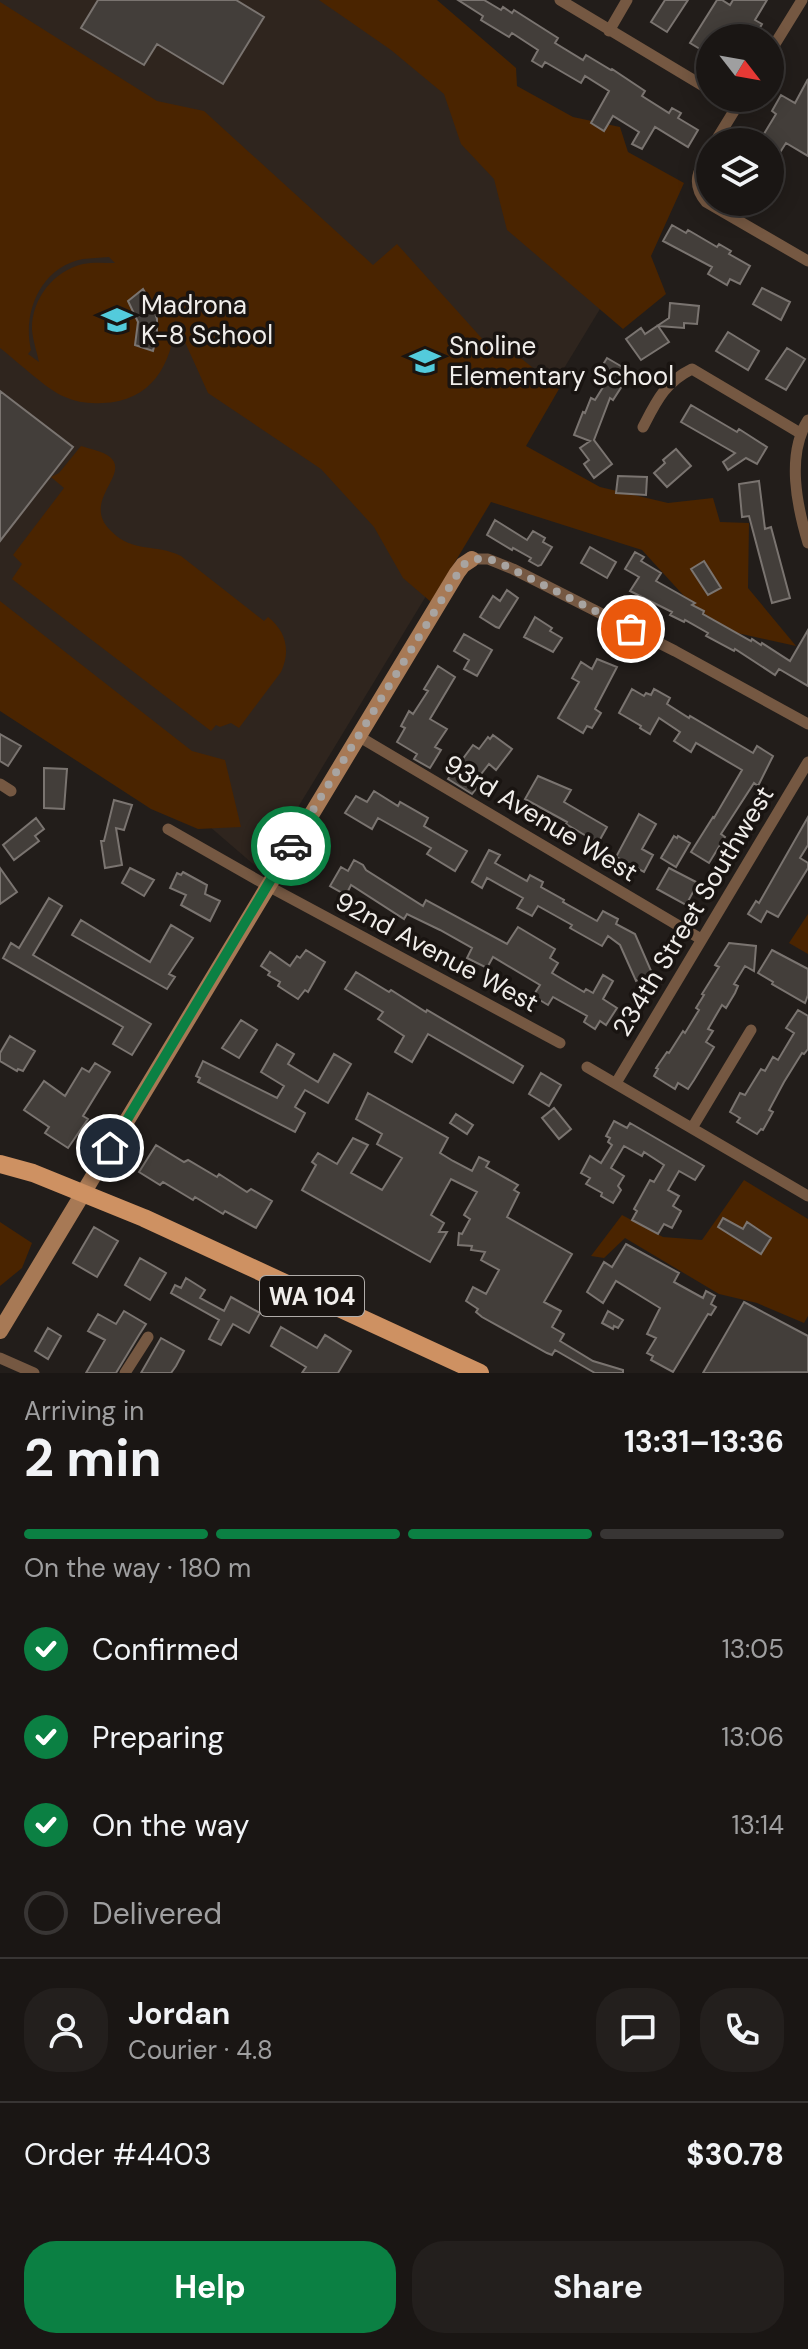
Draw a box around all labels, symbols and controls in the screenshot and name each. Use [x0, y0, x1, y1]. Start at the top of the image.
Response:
north arrow [696, 24, 784, 112]
map controls [696, 24, 784, 216]
button: layers [696, 128, 784, 216]
place label: Madrona K-8 School [141, 288, 273, 352]
school or university icon: Madrona K-8 School [100, 303, 134, 337]
place label: Snoline Elementary School [449, 329, 674, 393]
school or university icon: Snoline Elementary School [408, 344, 442, 378]
pin [597, 595, 665, 663]
icon: bag [609, 607, 653, 651]
street label: 93rd Avenue West [438, 747, 644, 889]
street label: 234th Street Southwest [605, 780, 781, 1042]
courier [251, 806, 331, 886]
icon: car [269, 824, 313, 868]
street label: 92nd Avenue West [329, 884, 545, 1020]
pin [76, 1114, 144, 1182]
icon: home [88, 1126, 132, 1170]
road number: WA 104 [260, 1276, 364, 1316]
text: Arriving in [24, 1394, 144, 1428]
text: 13:31–13:36 [624, 1422, 784, 1461]
text: 2 min [24, 1424, 162, 1492]
text: On the way · 180 m [24, 1551, 251, 1585]
icon: check [24, 1627, 68, 1671]
text: Confirmed [92, 1630, 239, 1669]
text: 13:05 [722, 1632, 784, 1666]
icon: check [24, 1715, 68, 1759]
text: Preparing [92, 1718, 224, 1757]
text: 13:06 [721, 1720, 784, 1754]
icon: check [24, 1803, 68, 1847]
text: On the way [92, 1806, 249, 1845]
text: 13:14 [731, 1808, 784, 1842]
text: Delivered [92, 1894, 222, 1933]
button: person [24, 1988, 108, 2072]
button: chat [596, 1988, 680, 2072]
button: phone [700, 1988, 784, 2072]
text: Jordan [128, 1994, 230, 2033]
text: Courier · 4.8 [128, 2033, 273, 2067]
text: Order #4403 [24, 2135, 211, 2174]
text: $30.78 [686, 2135, 784, 2174]
button: Help [24, 2241, 396, 2333]
button: Share [412, 2241, 784, 2333]

